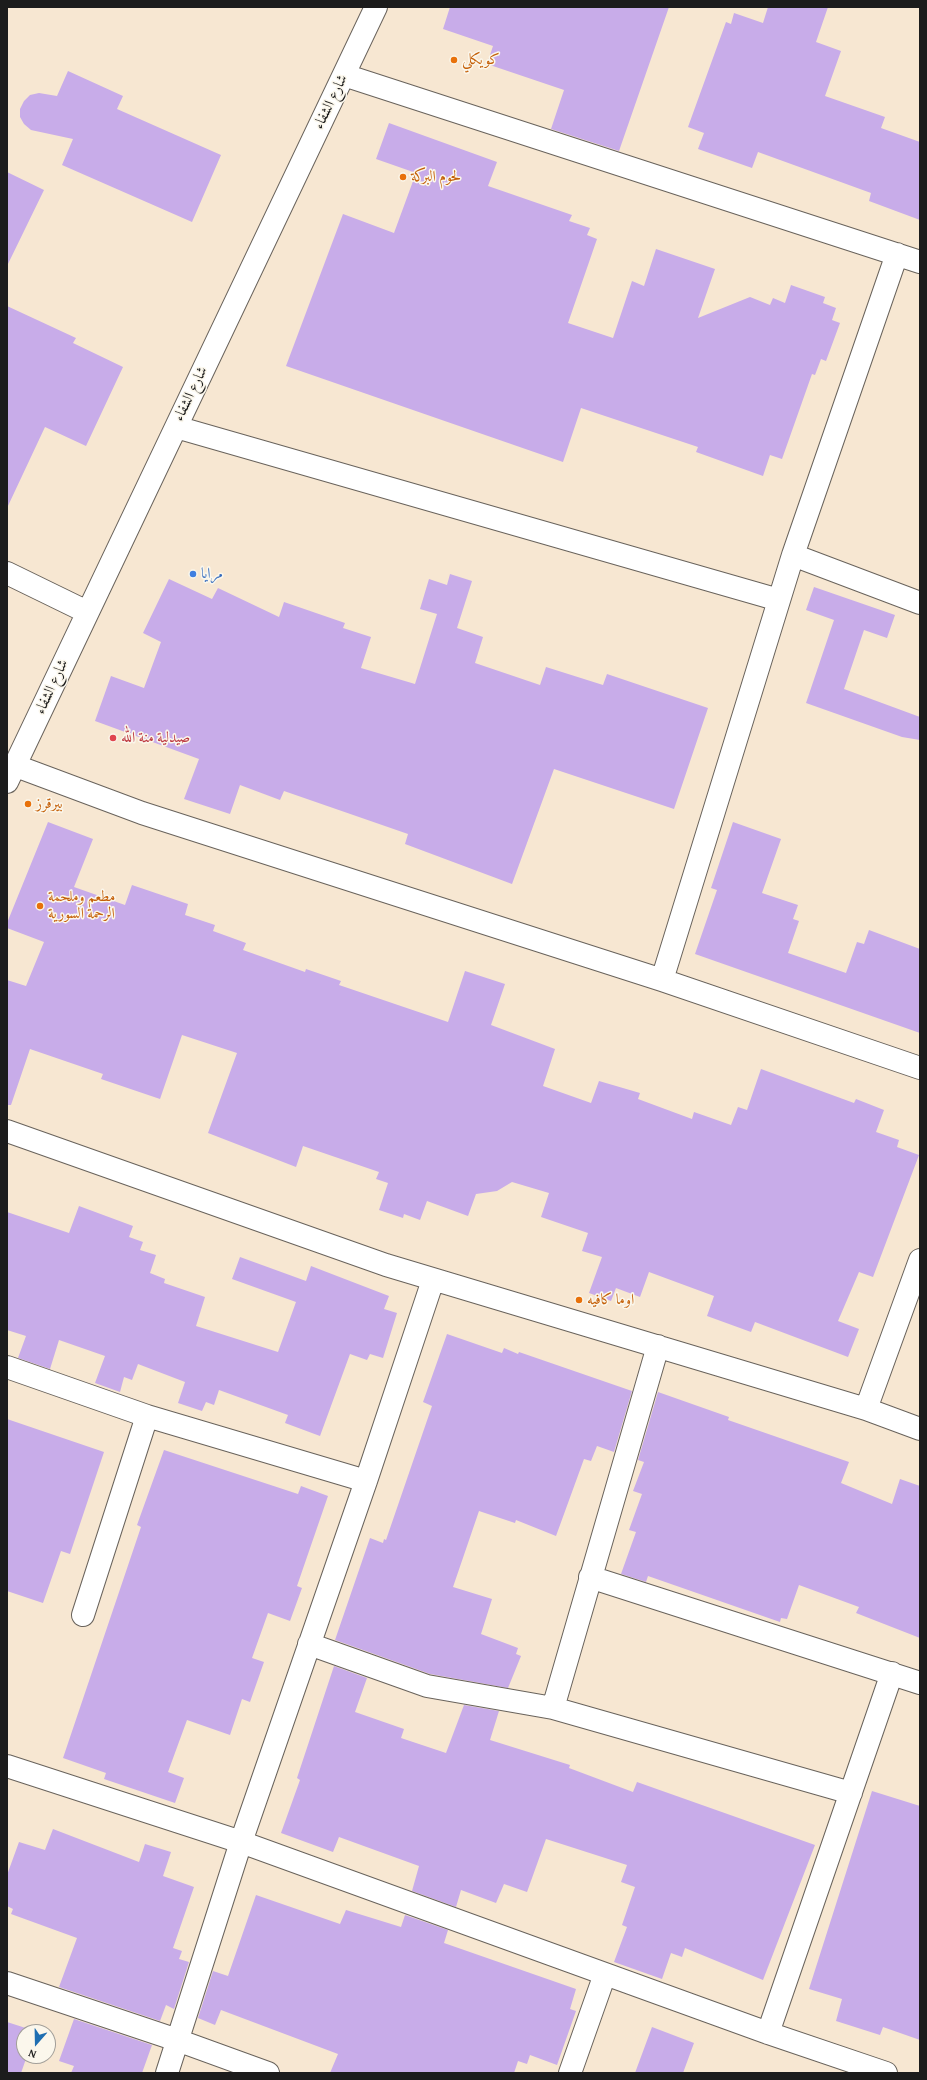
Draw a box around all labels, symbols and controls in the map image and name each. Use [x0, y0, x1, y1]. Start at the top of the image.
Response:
place label: كويكلي [462, 51, 500, 69]
marker: كويكلي [449, 55, 459, 65]
street label: شارع الشفاء [310, 72, 352, 132]
place label: لحوم البركة [411, 168, 461, 186]
marker: لحوم البركة [398, 172, 408, 182]
street label: شارع الشفاء [170, 364, 212, 424]
place label: مرايا [201, 565, 223, 583]
marker: مرايا [188, 569, 198, 579]
street label: شارع الشفاء [31, 657, 73, 717]
place label: صيدلية منة الله [121, 729, 190, 747]
marker: صيدلية منة الله [108, 733, 118, 743]
place label: بيرقرز [36, 795, 63, 813]
marker: بيرقرز [23, 799, 33, 809]
place label: مطعم وملحمة الرحمة السورية [48, 888, 115, 923]
marker: مطعم وملحمة الرحمة السورية [35, 901, 45, 911]
place label: اوما كافيه [587, 1291, 634, 1309]
marker: اوما كافيه [574, 1295, 584, 1305]
north arrow [16, 2024, 56, 2064]
text: N [26, 2046, 38, 2063]

